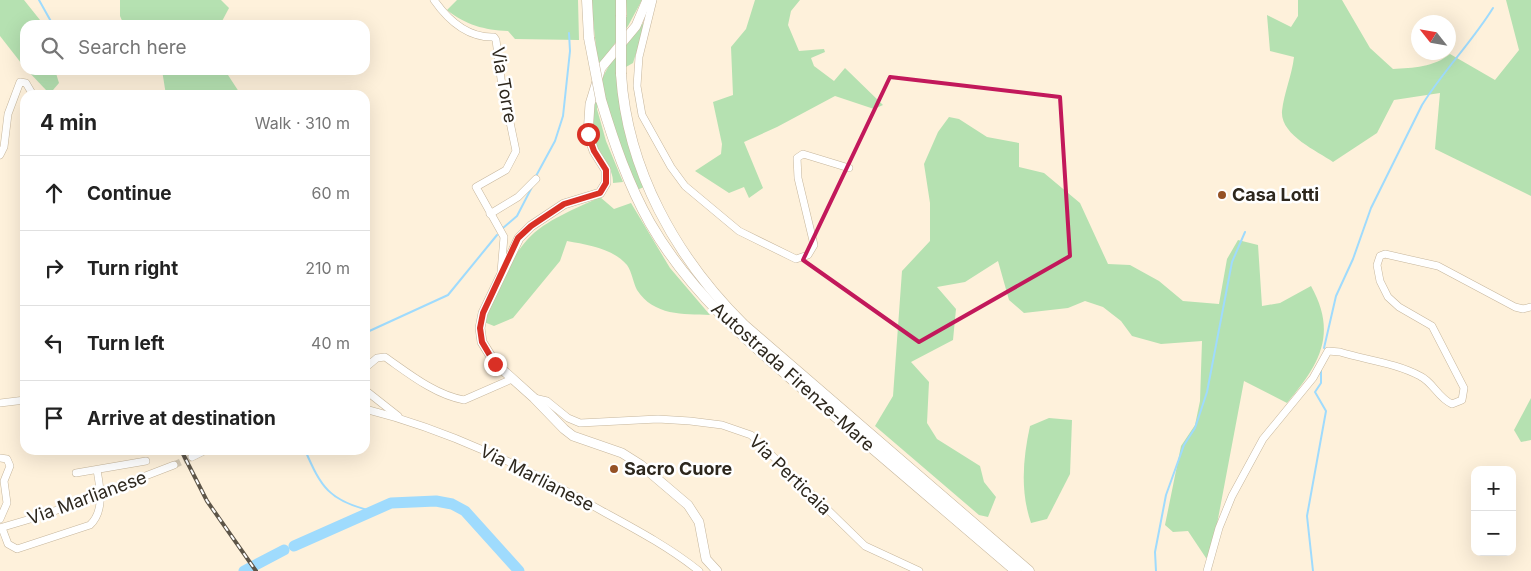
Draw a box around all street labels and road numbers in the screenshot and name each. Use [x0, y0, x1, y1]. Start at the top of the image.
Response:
street label: Via Torre [487, 45, 522, 125]
street label: Autostrada Firenze-Mare [707, 298, 879, 456]
street label: Via Perticaia [745, 430, 836, 519]
street label: Via Marlianese [477, 440, 598, 515]
street label: Via Marlianese [24, 466, 149, 529]

